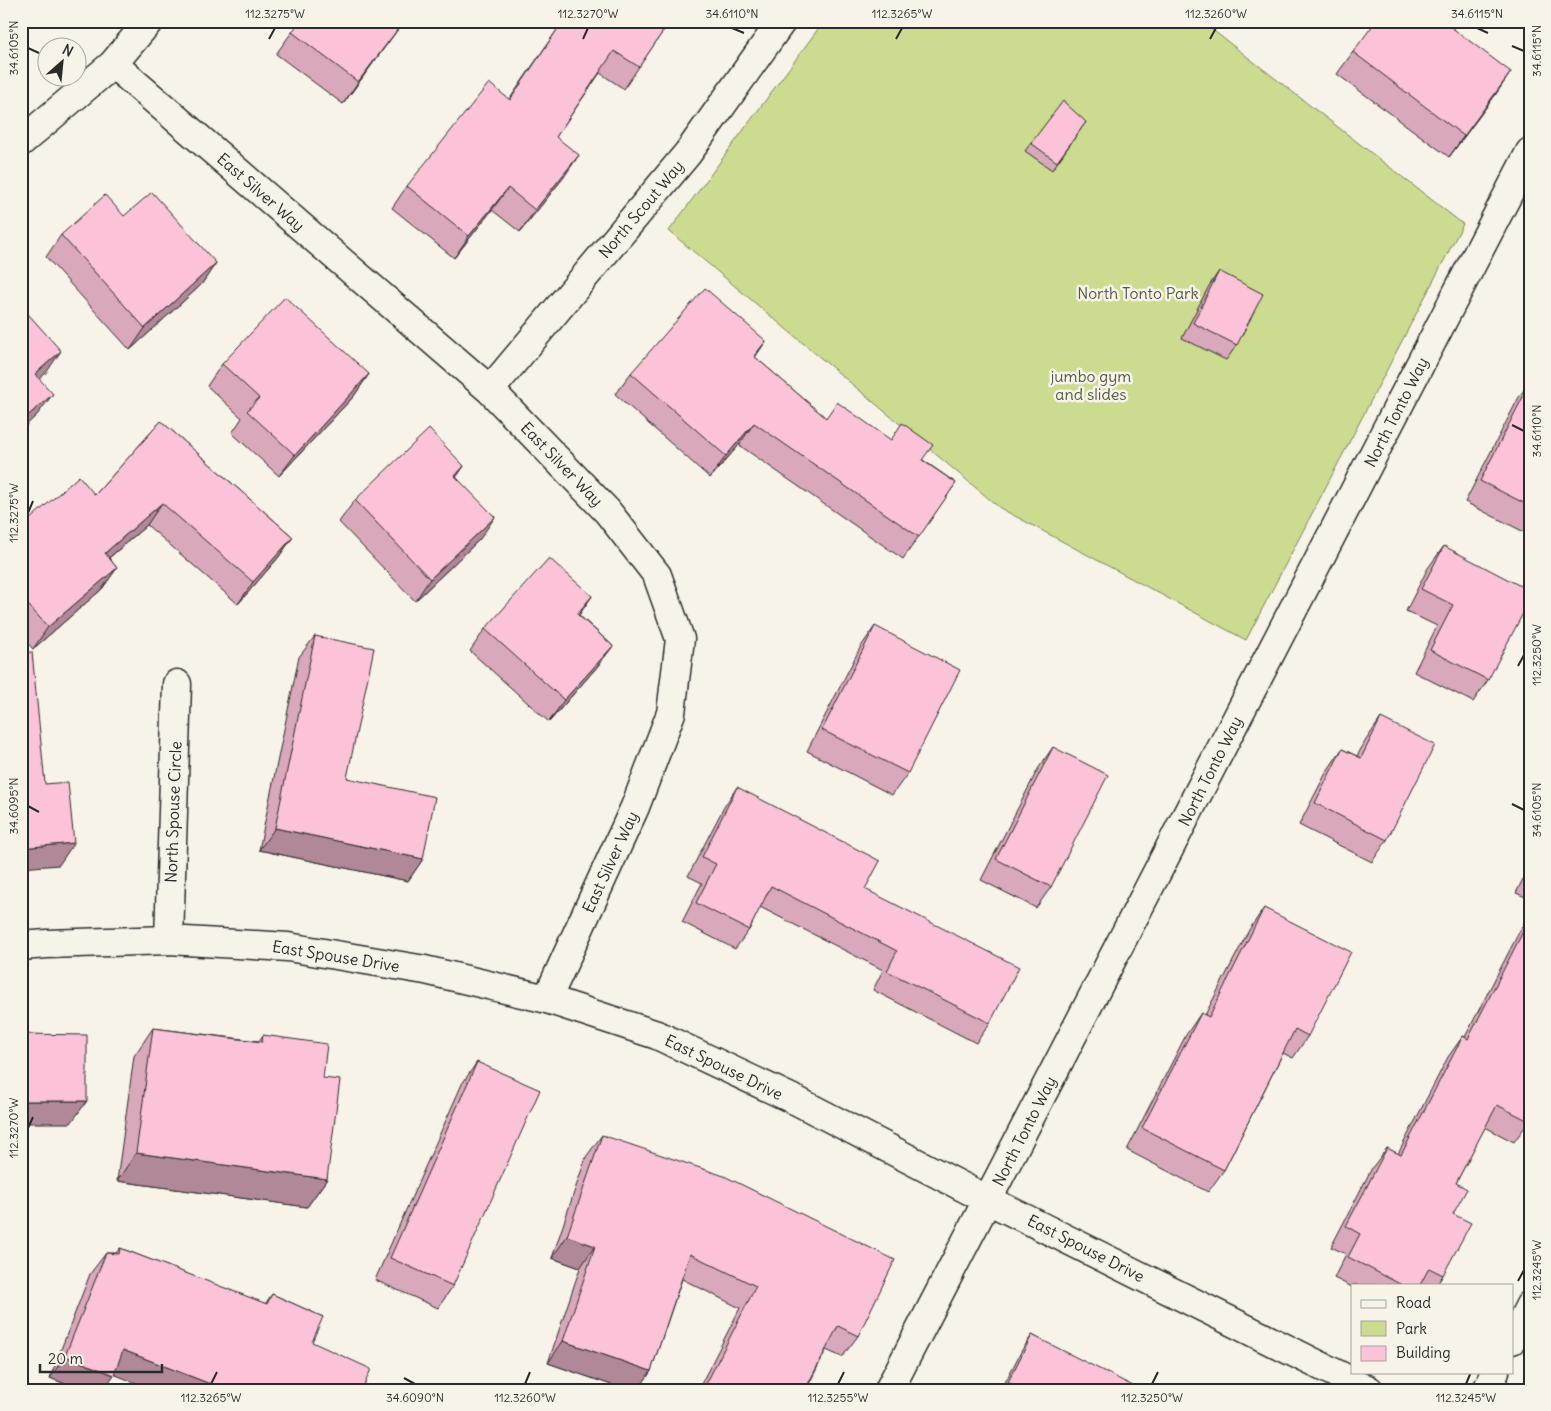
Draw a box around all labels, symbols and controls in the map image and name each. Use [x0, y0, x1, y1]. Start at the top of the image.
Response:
text: 112.3275°W [245, 6, 305, 21]
text: 112.3270°W [558, 6, 618, 21]
text: 34.6110°N [706, 6, 758, 21]
text: 112.3265°W [872, 6, 932, 21]
text: 112.3260°W [1185, 6, 1247, 21]
text: 34.6115°N [1451, 6, 1503, 21]
text: 34.6105°N [6, 20, 21, 76]
text: 34.6115°N [1529, 25, 1544, 77]
north arrow [38, 38, 88, 88]
text: N [60, 40, 76, 61]
street label: East Silver Way [213, 148, 309, 236]
street label: North Scout Way [594, 156, 688, 262]
park label: North Tonto Park [1077, 283, 1199, 303]
street label: North Tonto Way [1360, 354, 1432, 470]
park label: jumbo gym and slides [1050, 366, 1131, 404]
text: 34.6110°N [1529, 405, 1544, 457]
street label: East Silver Way [517, 418, 607, 510]
text: 112.3275°W [6, 483, 21, 543]
text: 112.3250°W [1529, 624, 1544, 686]
street label: North Tonto Way [1174, 713, 1246, 829]
street label: North Spouse Circle [161, 741, 185, 883]
text: 34.6095°N [6, 777, 21, 835]
text: 34.6105°N [1529, 782, 1544, 838]
street label: East Silver Way [578, 808, 642, 916]
street label: East Spouse Drive [271, 936, 401, 976]
street label: East Spouse Drive [662, 1030, 786, 1104]
street label: North Tonto Way [988, 1073, 1060, 1189]
text: 112.3270°W [6, 1098, 21, 1158]
street label: East Spouse Drive [1024, 1210, 1148, 1286]
text: 112.3245°W [1529, 1240, 1544, 1300]
legend [1351, 1284, 1514, 1374]
text: Road [1396, 1293, 1431, 1312]
text: Park [1396, 1319, 1427, 1338]
scale bar [40, 1341, 162, 1373]
text: Building [1396, 1343, 1451, 1362]
text: 20 m [48, 1349, 83, 1368]
text: 112.3265°W [181, 1390, 241, 1405]
text: 34.6090°N [386, 1390, 444, 1405]
text: 112.3260°W [494, 1390, 556, 1405]
text: 112.3255°W [808, 1390, 868, 1405]
text: 112.3250°W [1121, 1390, 1183, 1405]
text: 112.3245°W [1436, 1390, 1496, 1405]

